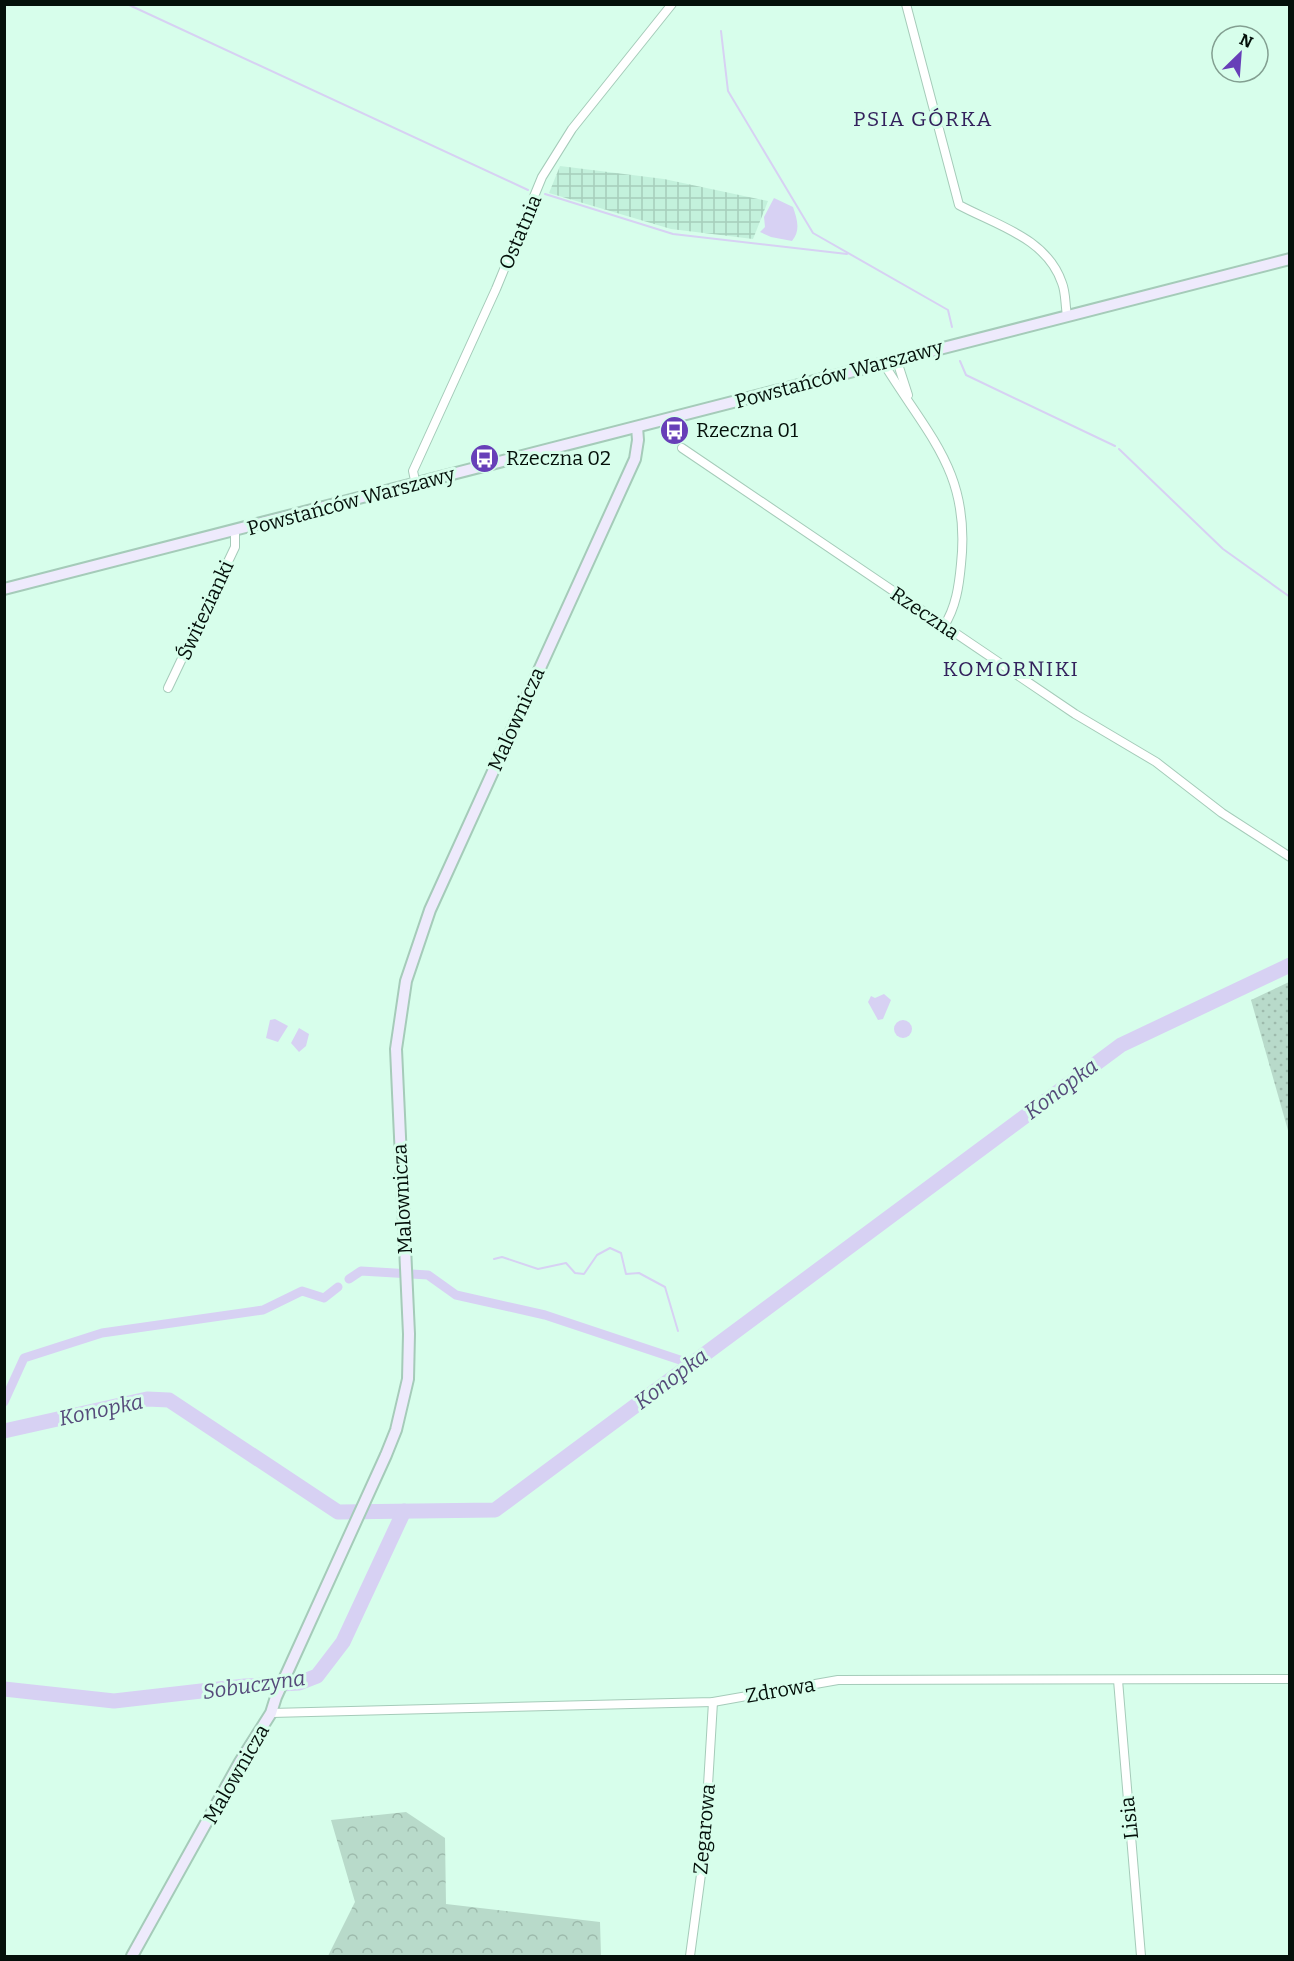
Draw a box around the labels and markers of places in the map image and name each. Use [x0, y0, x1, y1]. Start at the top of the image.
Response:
bus stop icon: Rzeczna 01 [659, 414, 691, 446]
place label: Rzeczna 01 [696, 418, 798, 442]
bus stop icon: Rzeczna 02 [469, 442, 501, 474]
place label: Rzeczna 02 [506, 446, 611, 470]

